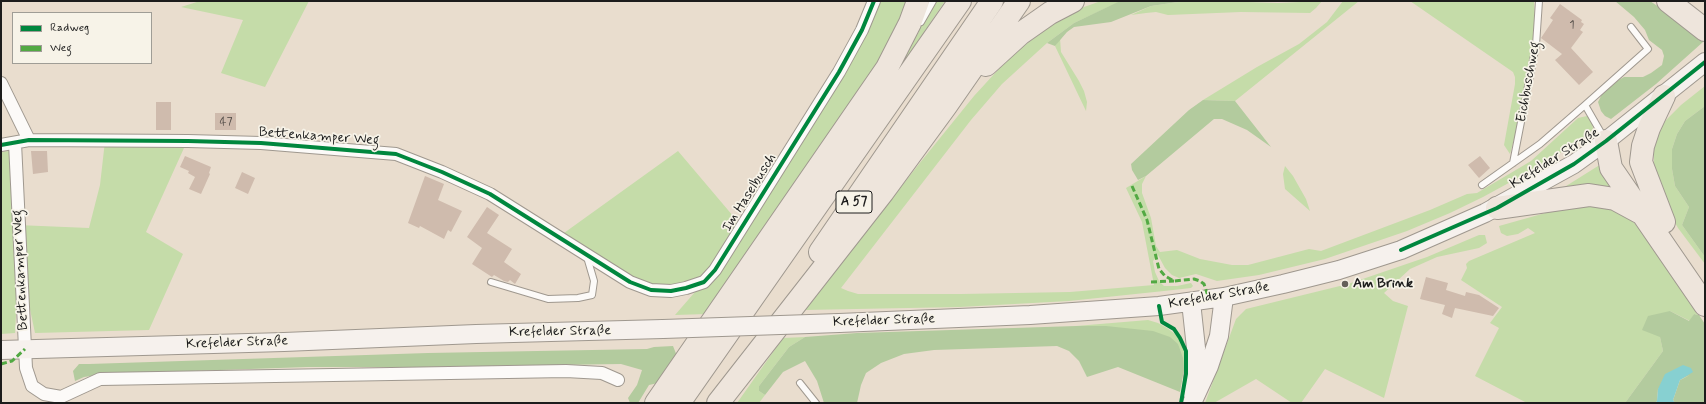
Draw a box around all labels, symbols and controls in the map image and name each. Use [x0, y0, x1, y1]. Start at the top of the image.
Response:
legend [12, 12, 152, 64]
house number: 1 [1569, 18, 1575, 32]
text: Radweg [50, 20, 89, 36]
text: Weg [50, 40, 72, 56]
street label: Eichbuschweg [1514, 40, 1544, 124]
house number: 47 [219, 115, 233, 129]
street label: Bettenkamper Weg [258, 124, 380, 150]
street label: Krefelder Straße [1507, 125, 1603, 193]
street label: Im Haselbusch [719, 151, 781, 235]
road number: A 57 [836, 191, 872, 213]
street label: Bettenkamper Weg [9, 209, 33, 331]
place label: Am Brink [1353, 276, 1413, 292]
street label: Krefelder Straße [1167, 279, 1271, 313]
marker: Am Brink [1340, 279, 1350, 289]
street label: Krefelder Straße [833, 311, 935, 331]
street label: Krefelder Straße [509, 323, 611, 341]
street label: Krefelder Straße [186, 333, 288, 353]

